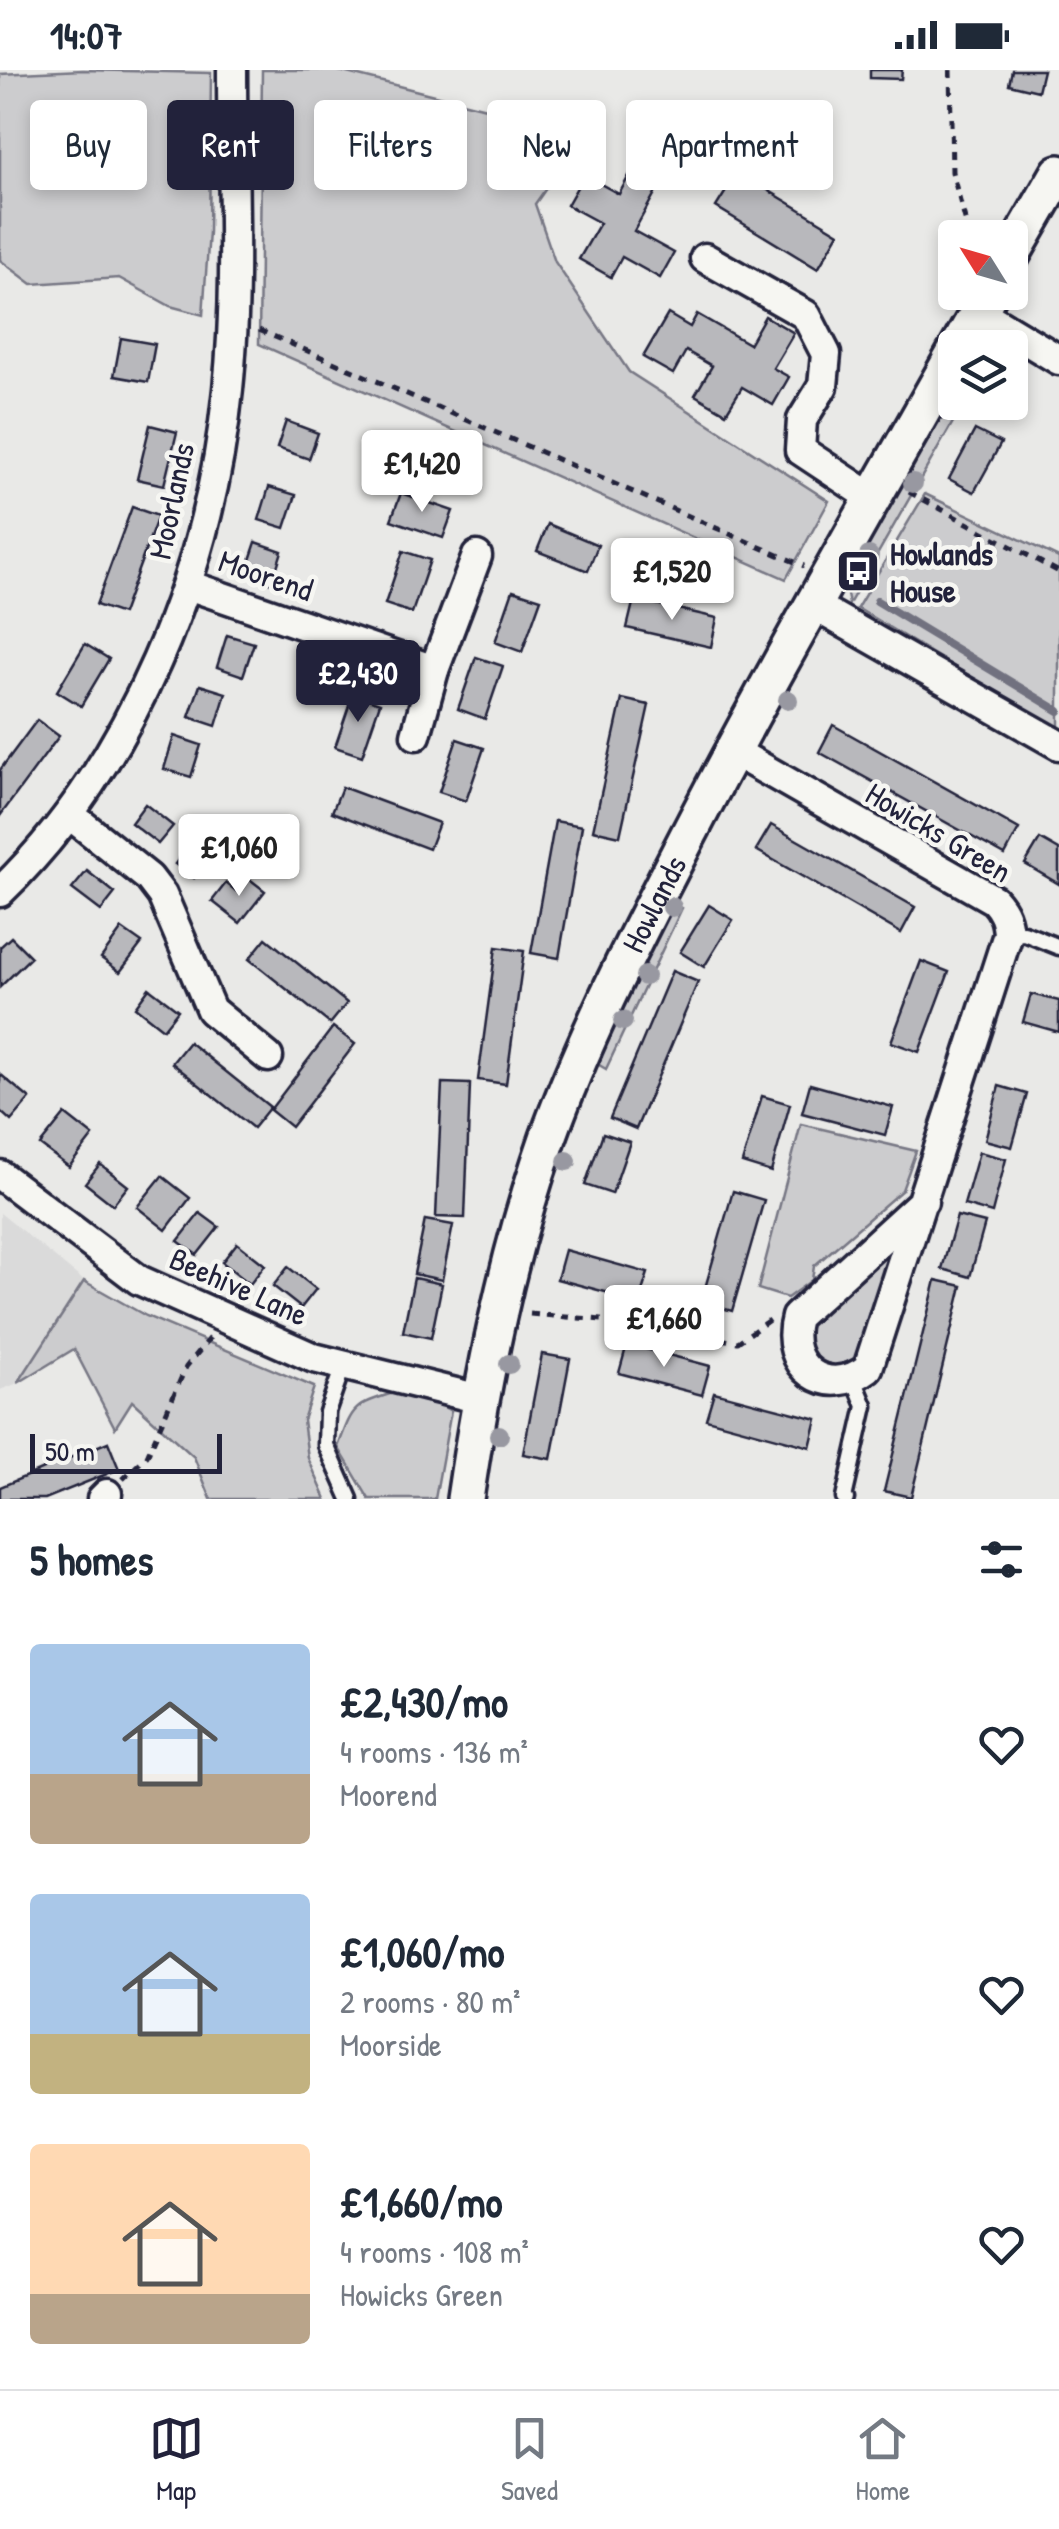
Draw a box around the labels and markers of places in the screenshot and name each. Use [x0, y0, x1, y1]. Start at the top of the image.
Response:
pin: £1,420 [341, 430, 503, 515]
place label: Howlands House [890, 532, 993, 612]
pin: £1,520 [591, 538, 753, 623]
bus stop icon: Howlands House [835, 548, 881, 594]
pin: £2,430 [277, 640, 439, 725]
pin: £1,060 [158, 814, 320, 899]
pin: £1,660 [583, 1285, 745, 1370]

